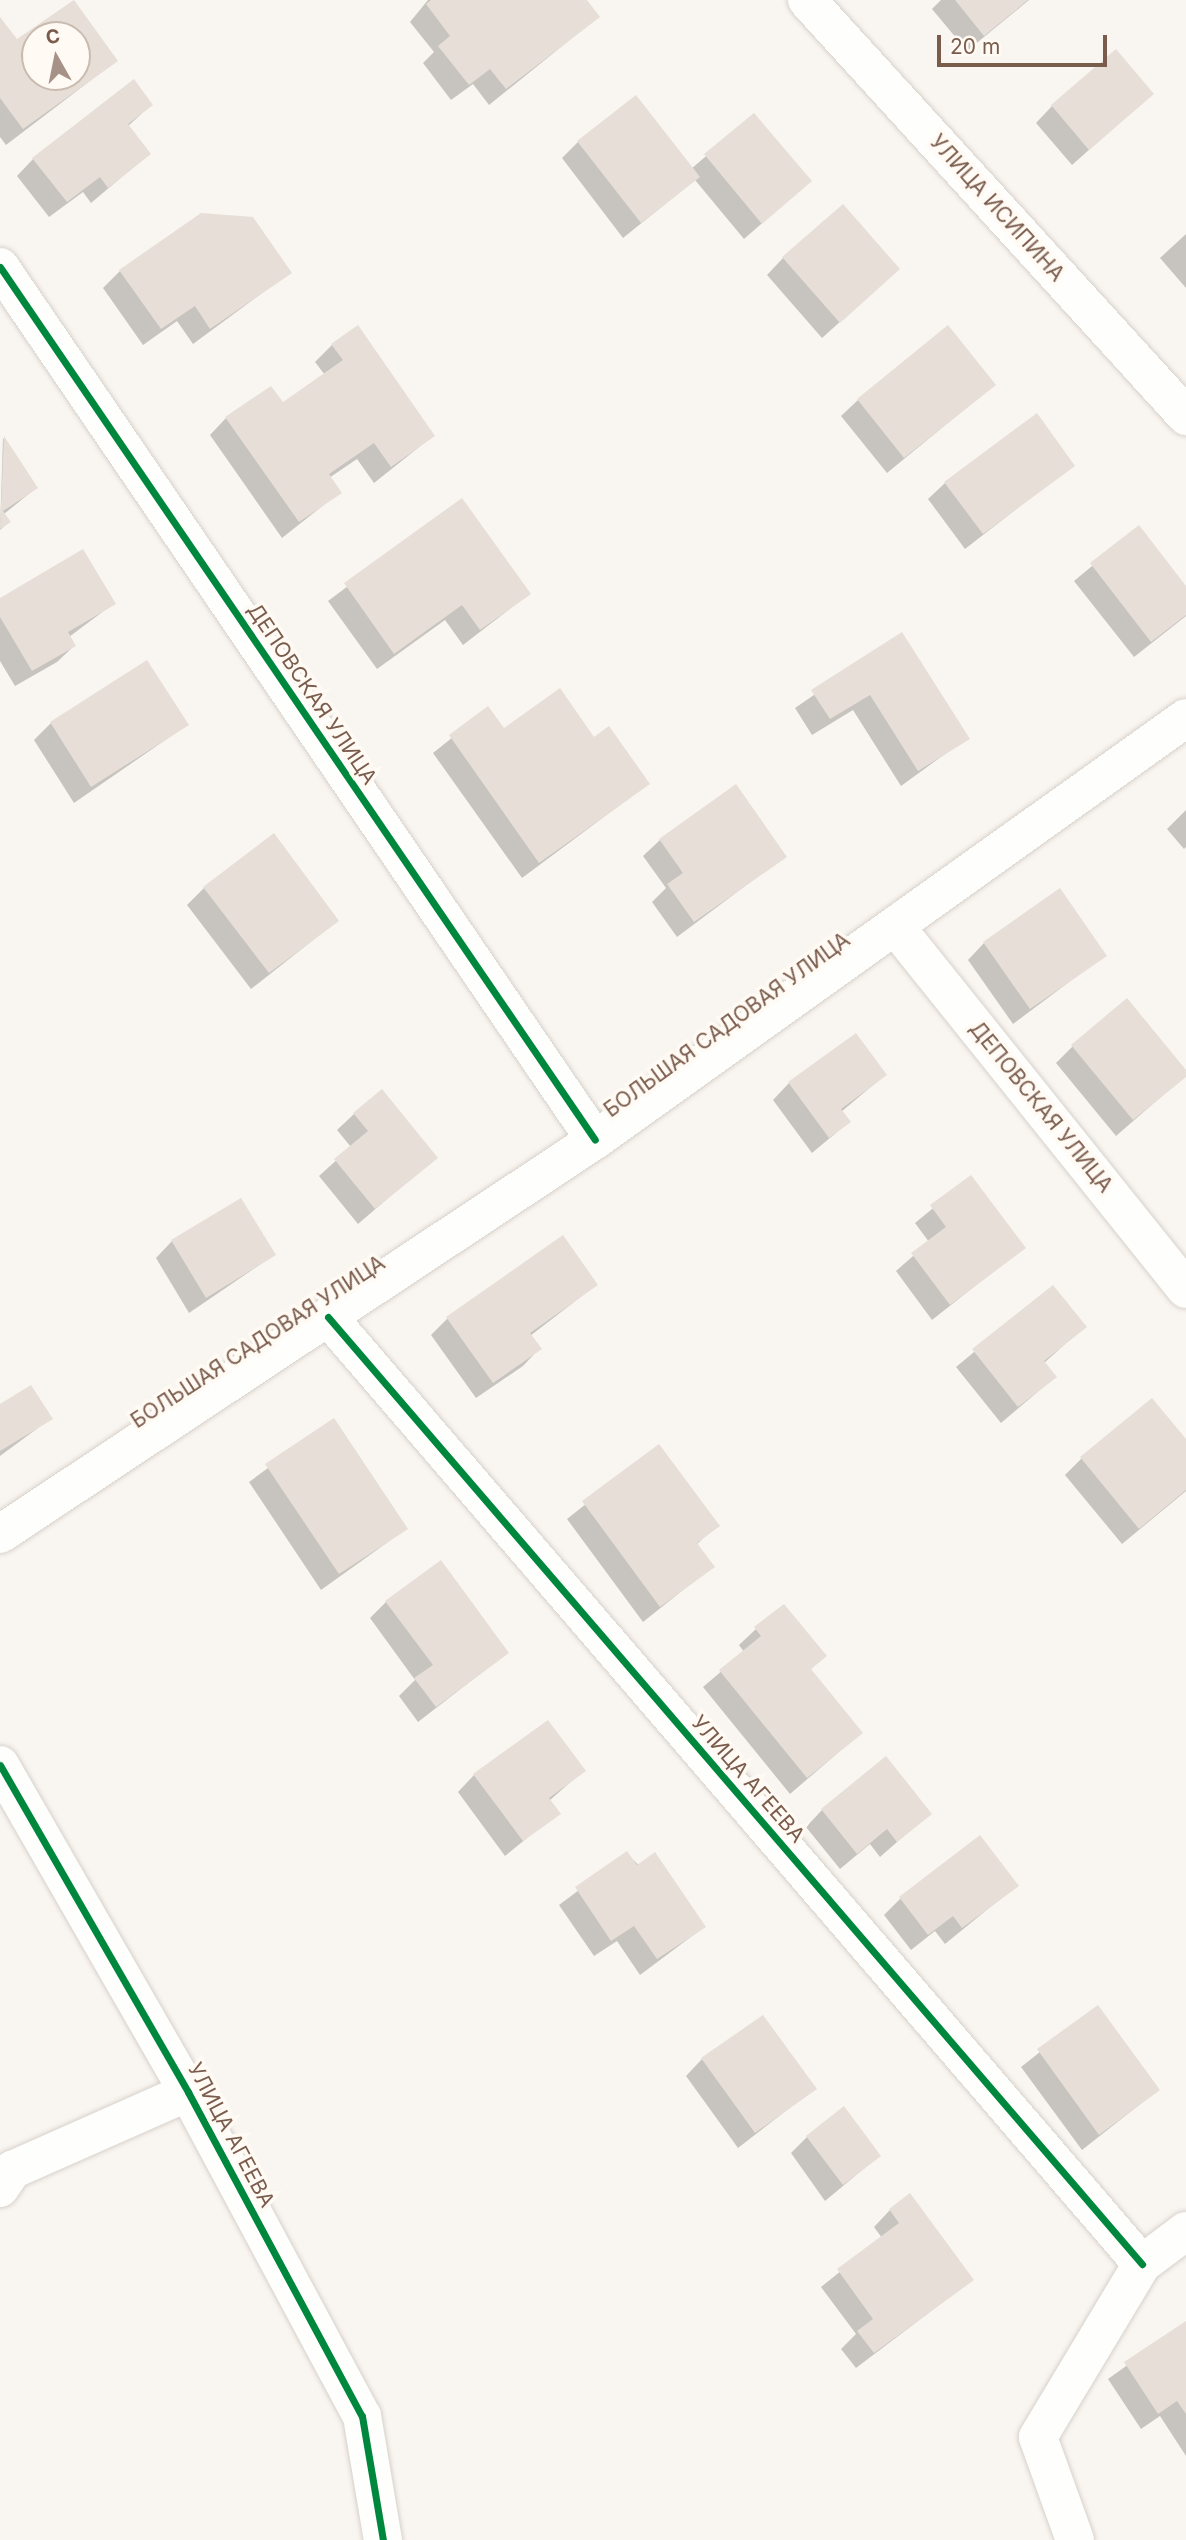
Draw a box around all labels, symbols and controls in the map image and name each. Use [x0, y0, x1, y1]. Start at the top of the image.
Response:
north arrow [21, 21, 91, 91]
scale bar [941, 21, 1111, 65]
text: С [44, 24, 62, 49]
text: 20 m [950, 34, 1000, 59]
street label: УЛИЦА ИСИПИНА [924, 129, 1070, 287]
street label: ДЕПОВСКАЯ УЛИЦА [242, 599, 382, 789]
street label: БОЛЬШАЯ САДОВАЯ УЛИЦА [599, 927, 855, 1123]
street label: ДЕПОВСКАЯ УЛИЦА [964, 1016, 1118, 1198]
street label: БОЛЬШАЯ САДОВАЯ УЛИЦА [126, 1250, 390, 1434]
street label: УЛИЦА АГЕЕВА [686, 1710, 810, 1848]
street label: УЛИЦА АГЕЕВА [182, 2058, 280, 2212]

